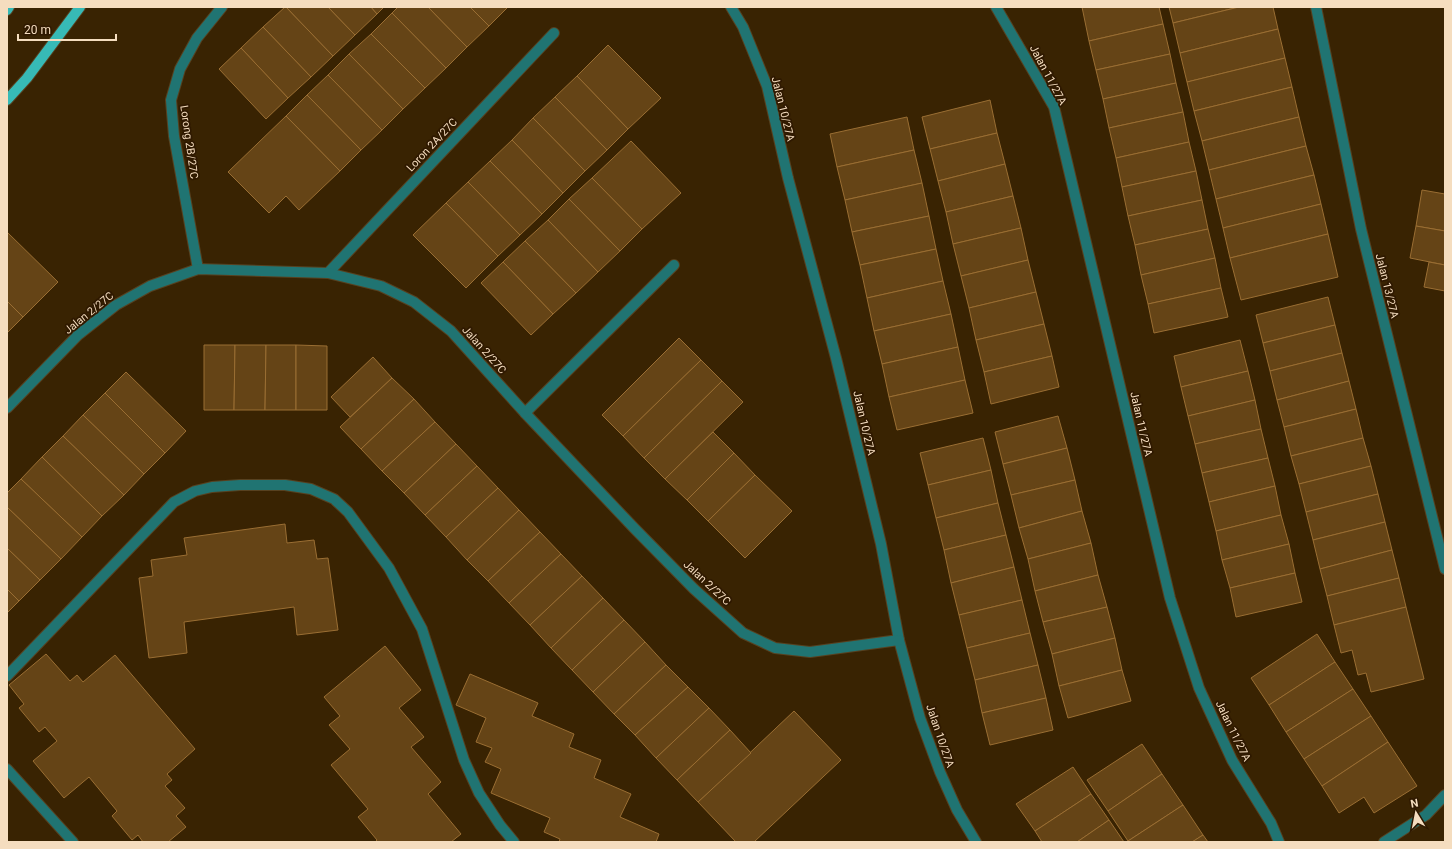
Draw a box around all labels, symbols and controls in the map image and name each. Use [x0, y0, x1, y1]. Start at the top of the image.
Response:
scale bar [18, 16, 116, 42]
text: 20 m [24, 23, 51, 37]
street label: Jalan 11/27A [1027, 43, 1070, 108]
street label: Jalan 10/27A [769, 75, 797, 143]
street label: Lorong 2B/27C [177, 104, 201, 180]
street label: Loron 2A/27C [404, 116, 460, 174]
street label: Jalan 13/27A [1373, 252, 1401, 320]
street label: Jalan 2/27C [62, 289, 116, 337]
street label: Jalan 2/27C [459, 323, 509, 377]
street label: Jalan 10/27A [850, 389, 878, 457]
street label: Jalan 11/27A [1127, 390, 1155, 458]
street label: Jalan 2/27C [681, 558, 733, 608]
street label: Jalan 11/27A [1213, 699, 1254, 764]
street label: Jalan 10/27A [923, 703, 957, 770]
north arrow [1396, 793, 1436, 833]
text: N [1409, 797, 1420, 811]

